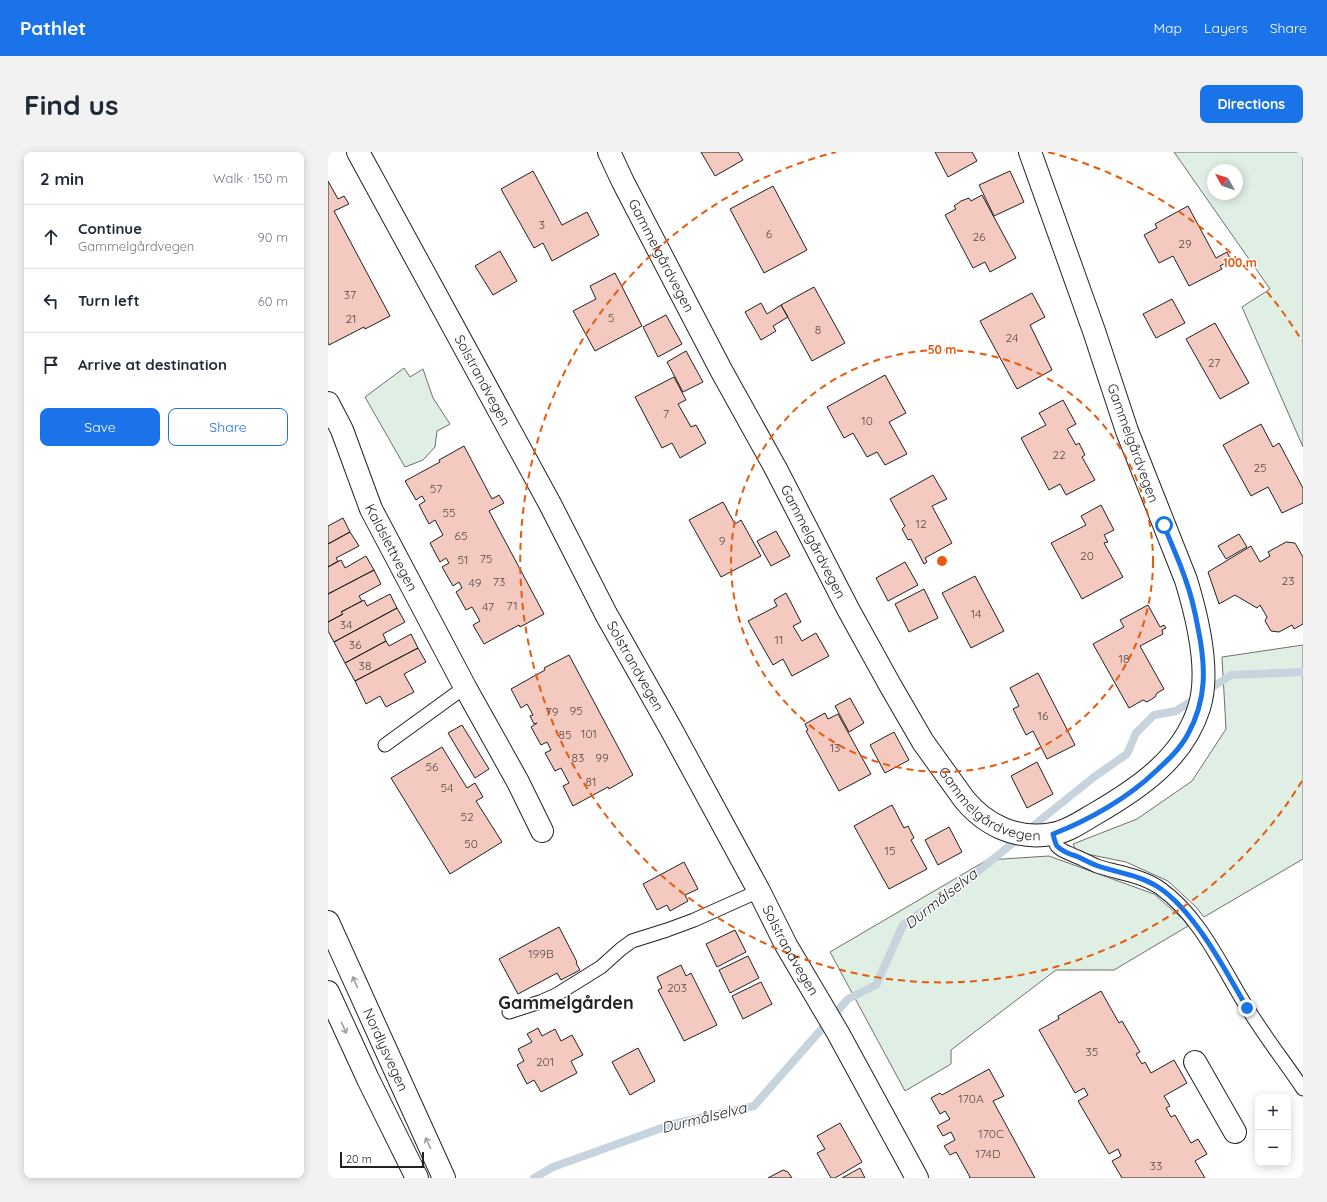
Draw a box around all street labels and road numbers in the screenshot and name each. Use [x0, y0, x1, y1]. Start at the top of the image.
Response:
street label: Gammelgårdvegen [624, 196, 698, 315]
street label: Solstrandvegen [450, 332, 515, 429]
street label: Gammelgårdvegen [1103, 381, 1163, 505]
street label: Gammelgårdvegen [777, 482, 850, 601]
street label: Kaldslettvegen [361, 501, 422, 594]
street label: Solstrandvegen [603, 618, 668, 714]
street label: Gammelgårdvegen [935, 763, 1041, 844]
street label: Solstrandvegen [758, 902, 823, 999]
street label: Nordlysvegen [359, 1005, 412, 1094]

